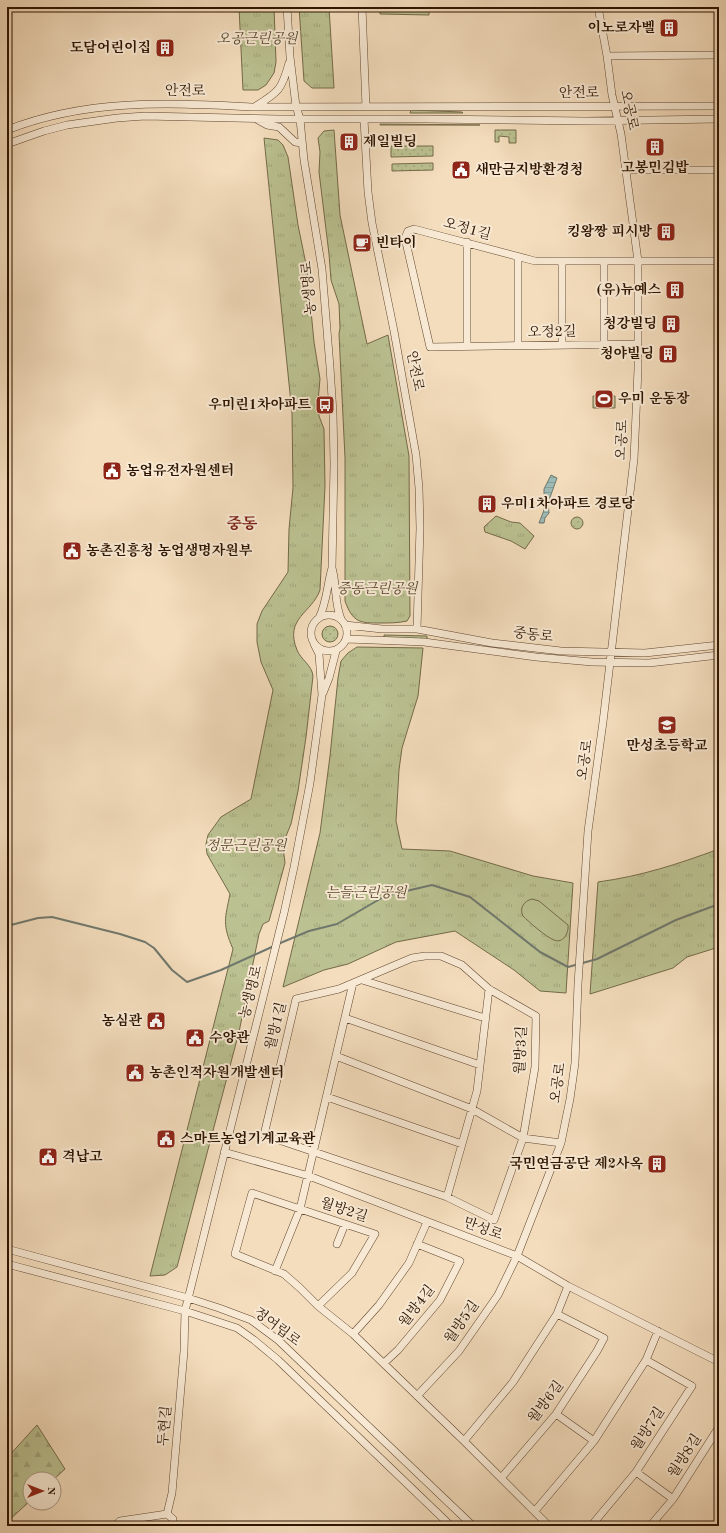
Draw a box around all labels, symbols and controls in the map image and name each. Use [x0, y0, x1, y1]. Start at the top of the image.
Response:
building icon: 이노로자벨 [658, 17, 680, 39]
place label: 이노로자벨 [587, 19, 655, 35]
park label: 오공근린공원 [216, 31, 299, 46]
building icon: 도담어린이집 [154, 37, 176, 59]
place label: 도담어린이집 [70, 39, 151, 55]
street label: 안전로 [165, 83, 206, 98]
street label: 안전로 [559, 85, 600, 100]
street label: 오공로 [618, 88, 641, 132]
building icon: 제일빌딩 [338, 131, 360, 153]
place label: 제일빌딩 [363, 133, 417, 149]
building icon: 고봉민김밥 [644, 136, 666, 158]
public building icon: 새만금지방환경청 [450, 159, 472, 181]
place label: 고봉민김밥 [621, 159, 689, 175]
place label: 새만금지방환경청 [475, 161, 583, 177]
street label: 오정1길 [442, 215, 493, 242]
building icon: 킹왕짱 피시방 [655, 221, 677, 243]
place label: 킹왕짱 피시방 [567, 223, 652, 239]
cafe icon: 빈타이 [351, 232, 373, 254]
place label: 빈타이 [376, 234, 417, 250]
street label: 농생명로 [299, 260, 318, 316]
building icon: (유)뉴예스 [664, 279, 686, 301]
place label: (유)뉴예스 [597, 281, 661, 297]
building icon: 청강빌딩 [660, 313, 682, 335]
place label: 청강빌딩 [603, 315, 657, 331]
street label: 오정2길 [528, 324, 576, 339]
building icon: 청야빌딩 [657, 343, 679, 365]
place label: 청야빌딩 [600, 345, 654, 361]
street label: 안전로 [404, 350, 427, 393]
sports icon: 우미 운동장 [593, 388, 615, 410]
place label: 우미 운동장 [618, 390, 690, 406]
bus stop icon: 우미린1차아파트 [314, 394, 336, 416]
place label: 우미린1차아파트 [208, 396, 311, 412]
street label: 오공로 [613, 419, 630, 461]
public building icon: 농업유전자원센터 [101, 460, 123, 482]
place label: 농업유전자원센터 [126, 462, 234, 478]
building icon: 우미1차아파트 경로당 [476, 493, 498, 515]
place label: 우미1차아파트 경로당 [501, 495, 635, 511]
district label: 중동 [227, 515, 258, 533]
public building icon: 농촌진흥청 농업생명자원부 [61, 540, 83, 562]
place label: 농촌진흥청 농업생명자원부 [86, 542, 253, 558]
park label: 중동근린공원 [336, 581, 419, 596]
street label: 중동로 [512, 625, 555, 644]
school or university icon: 만성초등학교 [656, 714, 678, 736]
place label: 만성초등학교 [626, 737, 708, 753]
street label: 오공로 [574, 738, 595, 781]
park label: 정문근린공원 [205, 838, 288, 853]
park label: 는들근린공원 [325, 885, 408, 900]
street label: 농생명로 [237, 963, 264, 1020]
street label: 월방1길 [262, 1000, 289, 1051]
public building icon: 농심관 [145, 1010, 167, 1032]
place label: 농심관 [101, 1012, 142, 1028]
street label: 월방3길 [512, 1025, 529, 1075]
public building icon: 수양관 [184, 1027, 206, 1049]
place label: 수양관 [209, 1029, 250, 1045]
street label: 오공로 [547, 1061, 568, 1104]
public building icon: 농촌인적자원개발센터 [124, 1062, 146, 1084]
place label: 농촌인적자원개발센터 [149, 1064, 284, 1080]
public building icon: 스마트농업기계교육관 [155, 1128, 177, 1150]
place label: 스마트농업기계교육관 [180, 1130, 316, 1146]
public building icon: 격납고 [37, 1146, 59, 1168]
place label: 격납고 [62, 1148, 103, 1164]
building icon: 국민연금공단 제2사옥 [646, 1153, 668, 1175]
place label: 국민연금공단 제2사옥 [509, 1155, 643, 1171]
street label: 월방2길 [319, 1195, 370, 1224]
street label: 만성로 [462, 1215, 505, 1243]
street label: 월방4길 [396, 1282, 438, 1329]
street label: 월방5길 [441, 1297, 482, 1346]
street label: 정여립로 [251, 1304, 304, 1349]
street label: 월방6길 [525, 1378, 566, 1426]
street label: 월방7길 [628, 1404, 667, 1453]
street label: 두현길 [155, 1405, 174, 1447]
street label: 월방8길 [665, 1431, 704, 1480]
north arrow [22, 1471, 62, 1511]
text: N [45, 1487, 56, 1496]

